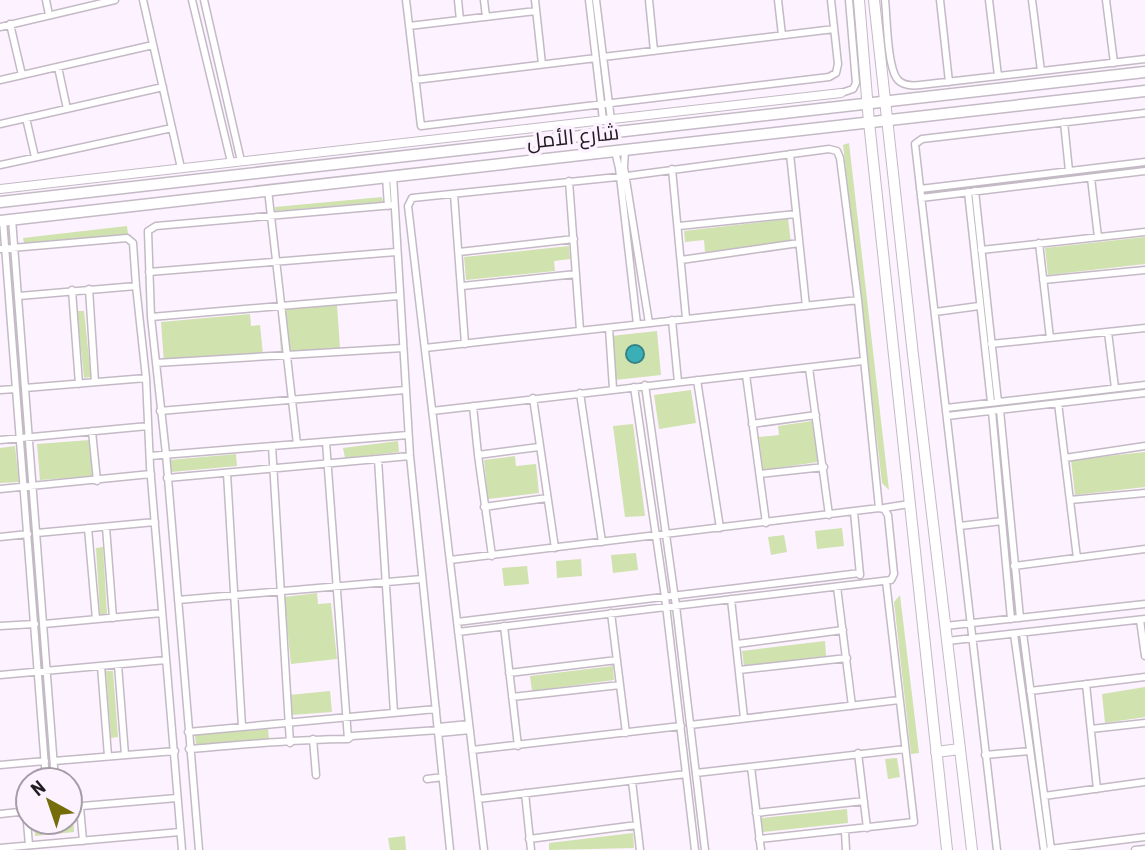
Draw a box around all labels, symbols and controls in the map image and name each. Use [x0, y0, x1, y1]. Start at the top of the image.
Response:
street label: شارع الأمل [526, 120, 621, 156]
north arrow [14, 766, 84, 836]
text: N [27, 776, 50, 801]

